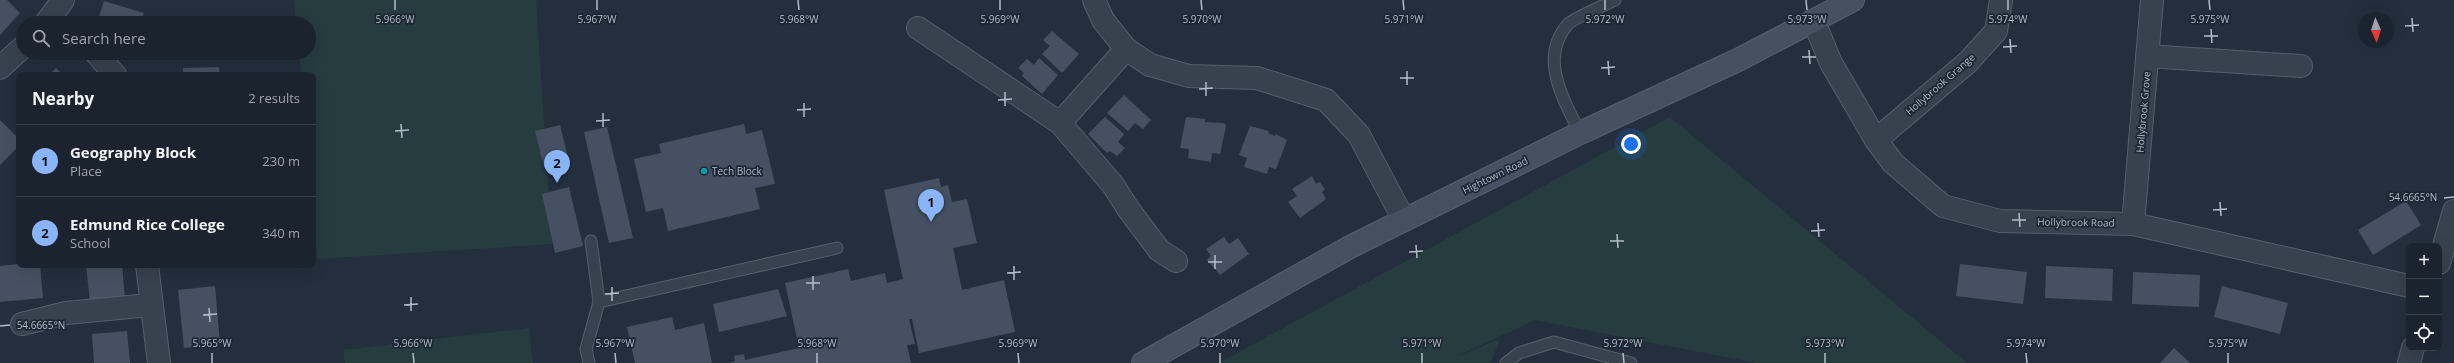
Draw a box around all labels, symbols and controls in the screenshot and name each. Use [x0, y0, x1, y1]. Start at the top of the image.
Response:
text: 5.966°W [375, 12, 415, 26]
text: 5.967°W [577, 12, 617, 26]
text: 5.968°W [779, 12, 819, 26]
text: 5.969°W [980, 12, 1020, 26]
text: 5.970°W [1182, 12, 1222, 26]
text: 5.971°W [1384, 12, 1424, 26]
text: 5.972°W [1585, 12, 1625, 26]
text: 5.973°W [1787, 12, 1827, 26]
text: 5.974°W [1988, 12, 2028, 26]
text: 5.975°W [2190, 12, 2230, 26]
north arrow [2358, 12, 2394, 48]
search box [16, 16, 316, 60]
icon: search [30, 27, 52, 49]
text: Search here [62, 28, 146, 48]
street label: Hollybrook Grange [1902, 50, 1978, 118]
street label: Hollybrook Grove [2132, 70, 2154, 153]
text: Nearby [32, 87, 94, 110]
text: 2 results [248, 89, 300, 107]
your location [1621, 134, 1641, 154]
text: Geography Block [70, 142, 196, 162]
pin: 2 [544, 150, 570, 183]
text: 1 [41, 152, 49, 170]
text: 230 m [262, 152, 300, 170]
street label: Hightown Road [1460, 153, 1530, 197]
text: Place [70, 162, 102, 180]
place label: Tech Block [712, 164, 762, 178]
marker: Tech Block [699, 166, 709, 176]
pin: 1 [918, 189, 944, 222]
text: 54.6665°N [2389, 190, 2437, 204]
text: Edmund Rice College [70, 214, 225, 234]
street label: Hollybrook Road [2037, 214, 2115, 230]
text: 2 [41, 224, 49, 242]
text: 340 m [262, 224, 300, 242]
text: School [70, 234, 110, 252]
map controls [2406, 243, 2442, 351]
button: + [2406, 243, 2442, 279]
button: − [2406, 279, 2442, 315]
button: locate [2406, 315, 2442, 351]
text: 54.6665°N [17, 318, 65, 332]
text: 5.965°W [192, 336, 232, 350]
text: 5.966°W [393, 336, 433, 350]
text: 5.967°W [595, 336, 635, 350]
text: 5.968°W [797, 336, 837, 350]
text: 5.969°W [998, 336, 1038, 350]
text: 5.970°W [1200, 336, 1240, 350]
text: 5.971°W [1402, 336, 1442, 350]
text: 5.972°W [1603, 336, 1643, 350]
text: 5.973°W [1805, 336, 1845, 350]
text: 5.974°W [2006, 336, 2046, 350]
text: 5.975°W [2208, 336, 2248, 350]

